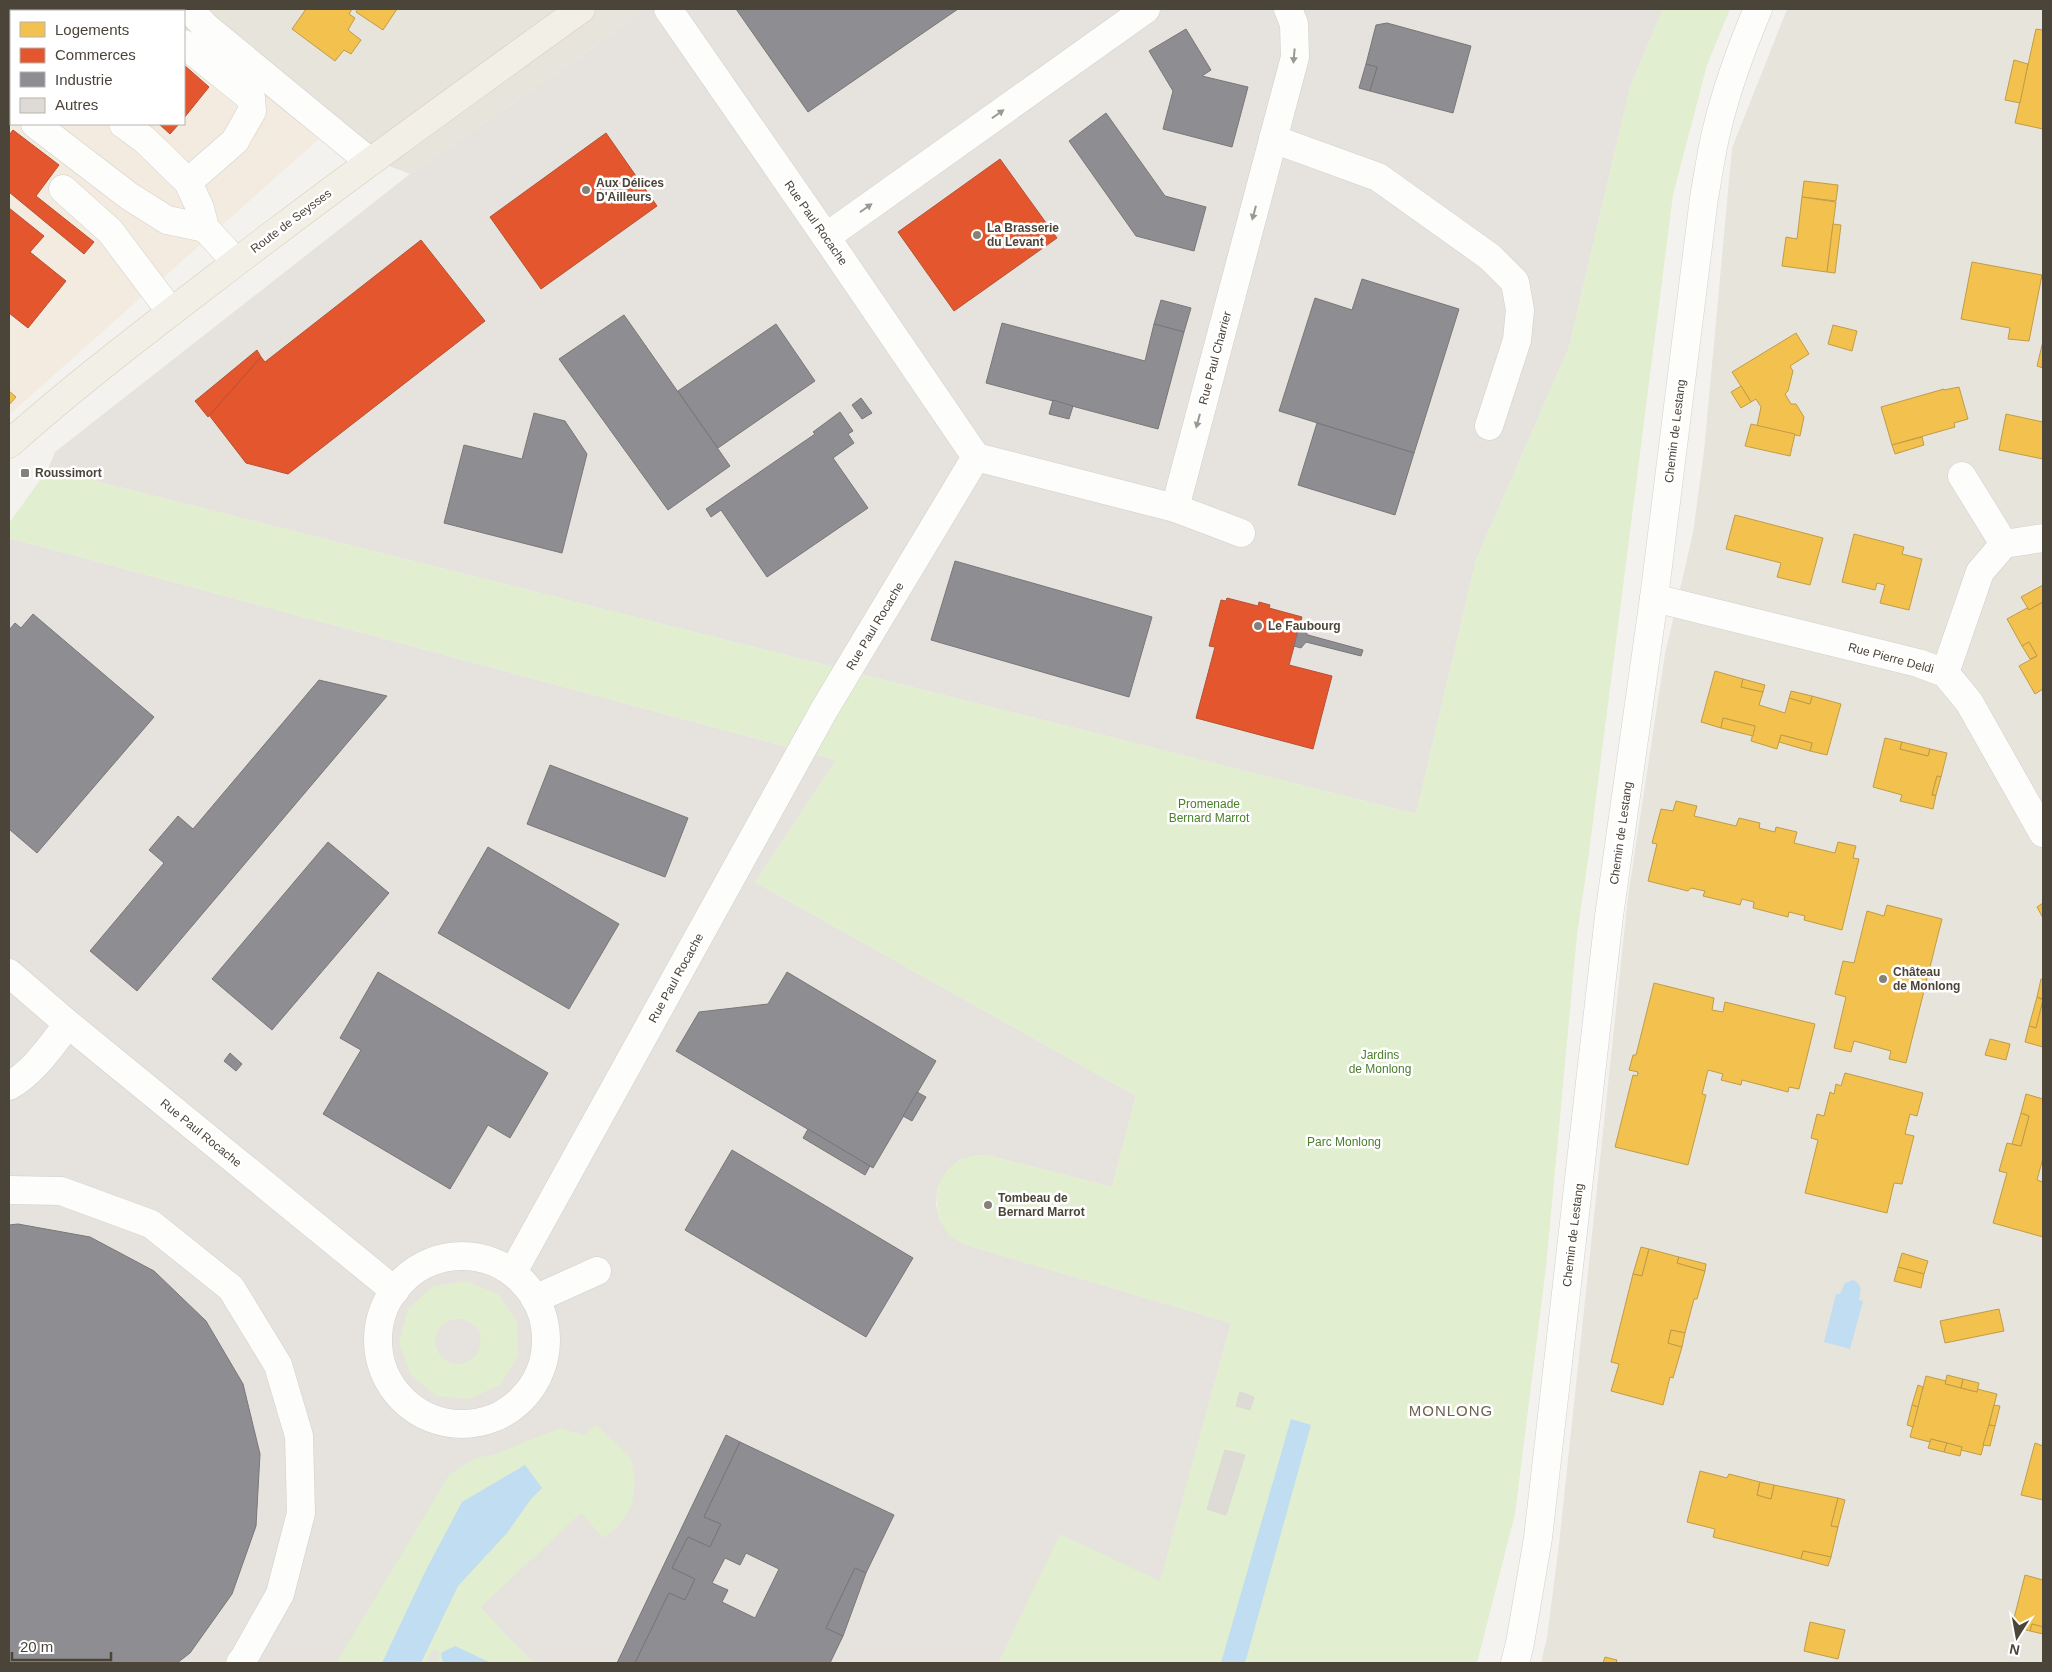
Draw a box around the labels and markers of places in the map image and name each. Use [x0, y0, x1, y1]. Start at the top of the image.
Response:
place label: Aux Délices D'Ailleurs [596, 176, 664, 204]
marker: Aux Délices D'Ailleurs [580, 184, 592, 196]
place label: La Brasserie du Levant [987, 221, 1059, 249]
marker: La Brasserie du Levant [971, 229, 983, 241]
place label: Roussimort [35, 466, 102, 480]
marker: Roussimort [19, 467, 31, 479]
place label: Le Faubourg [1268, 619, 1341, 633]
marker: Le Faubourg [1252, 620, 1264, 632]
place label: Château de Monlong [1893, 965, 1960, 993]
marker: Château de Monlong [1877, 973, 1889, 985]
place label: Tombeau de Bernard Marrot [998, 1191, 1085, 1219]
marker: Tombeau de Bernard Marrot [982, 1199, 994, 1211]

